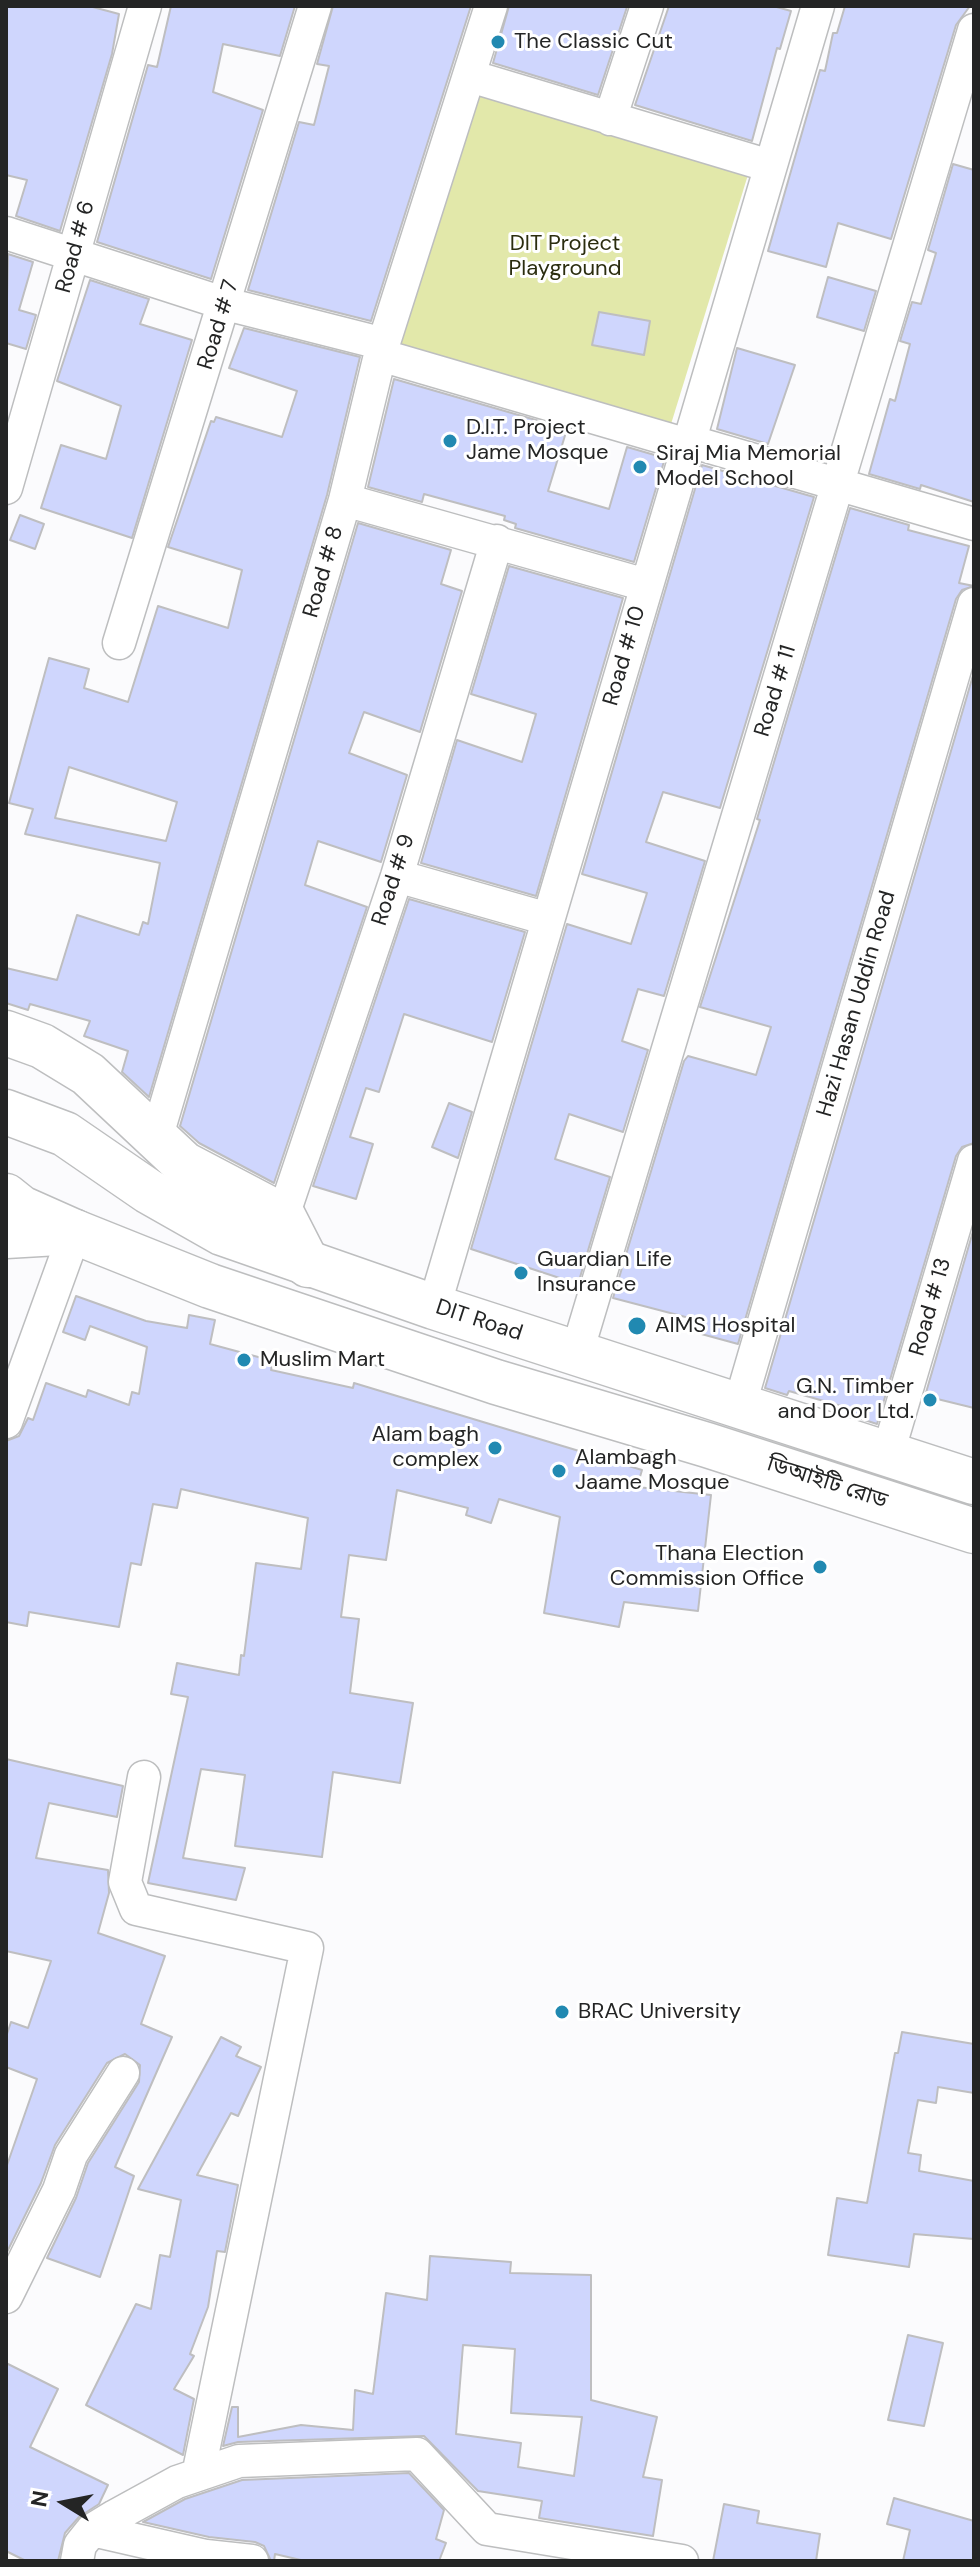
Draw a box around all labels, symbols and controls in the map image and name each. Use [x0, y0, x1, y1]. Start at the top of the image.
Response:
place label: The Classic Cut [514, 29, 673, 55]
marker: The Classic Cut [489, 33, 507, 51]
street label: Road # 6 [51, 198, 101, 296]
park label: DIT Project Playground [509, 231, 621, 282]
street label: Road # 7 [193, 277, 245, 373]
place label: D.I.T. Project Jame Mosque [466, 415, 608, 466]
marker: D.I.T. Project Jame Mosque [441, 432, 459, 450]
place label: Siraj Mia Memorial Model School [656, 441, 841, 492]
marker: Siraj Mia Memorial Model School [631, 458, 649, 476]
street label: Road # 8 [298, 523, 350, 621]
street label: Road # 10 [598, 603, 652, 709]
street label: Road # 11 [750, 642, 802, 740]
street label: Road # 9 [367, 831, 421, 929]
street label: Hazi Hasan Uddin Road [812, 888, 902, 1120]
place label: Guardian Life Insurance [537, 1247, 672, 1298]
street label: Road # 13 [904, 1255, 958, 1359]
marker: Guardian Life Insurance [512, 1264, 530, 1282]
street label: DIT Road [432, 1295, 526, 1347]
place label: AIMS Hospital [655, 1313, 795, 1339]
marker: AIMS Hospital [626, 1315, 648, 1337]
place label: Muslim Mart [260, 1347, 385, 1373]
marker: Muslim Mart [235, 1351, 253, 1369]
place label: G.N. Timber and Door Ltd. [778, 1374, 914, 1426]
marker: G.N. Timber and Door Ltd. [921, 1391, 939, 1409]
place label: Alam bagh complex [371, 1422, 479, 1474]
marker: Alam bagh complex [486, 1439, 504, 1457]
place label: Alambagh Jaame Mosque [575, 1445, 729, 1496]
street label: ডিআইটি রোড [763, 1451, 891, 1515]
marker: Alambagh Jaame Mosque [550, 1462, 568, 1480]
place label: Thana Election Commission Office [610, 1541, 804, 1592]
marker: Thana Election Commission Office [811, 1558, 829, 1576]
place label: BRAC University [578, 1999, 741, 2025]
marker: BRAC University [553, 2003, 571, 2021]
north arrow [24, 2463, 104, 2543]
text: N [24, 2488, 56, 2509]

